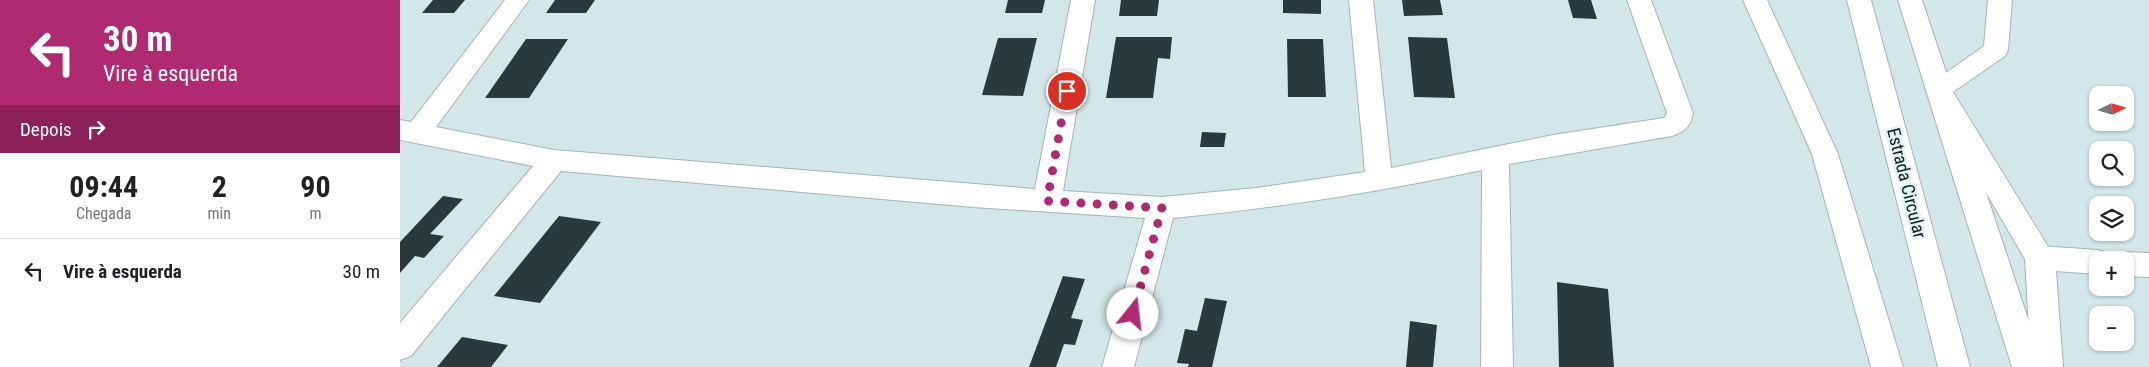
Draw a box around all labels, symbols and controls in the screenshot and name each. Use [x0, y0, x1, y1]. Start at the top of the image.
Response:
text: 30 m [103, 19, 172, 60]
icon: left [20, 20, 85, 85]
text: Vire à esquerda [103, 61, 238, 86]
pin [1046, 70, 1088, 112]
icon: arrive [1053, 77, 1081, 105]
north arrow [2089, 86, 2134, 131]
map controls [2089, 86, 2134, 351]
icon: right [82, 115, 110, 143]
text: Depois [20, 118, 72, 141]
street label: Estrada Circular [1883, 126, 1931, 241]
button: search [2089, 141, 2134, 186]
text: 09:44 [69, 169, 138, 204]
text: 2 [212, 169, 227, 204]
text: 90 [300, 169, 331, 204]
button: layers [2089, 196, 2134, 241]
text: Chegada [76, 204, 131, 223]
text: min [208, 204, 231, 223]
text: m [309, 204, 322, 223]
button: + [2089, 251, 2134, 296]
icon: left [20, 257, 48, 285]
text: Vire à esquerda [63, 260, 182, 283]
text: 30 m [343, 260, 380, 283]
position arrow [1106, 287, 1158, 339]
button: − [2089, 306, 2134, 351]

